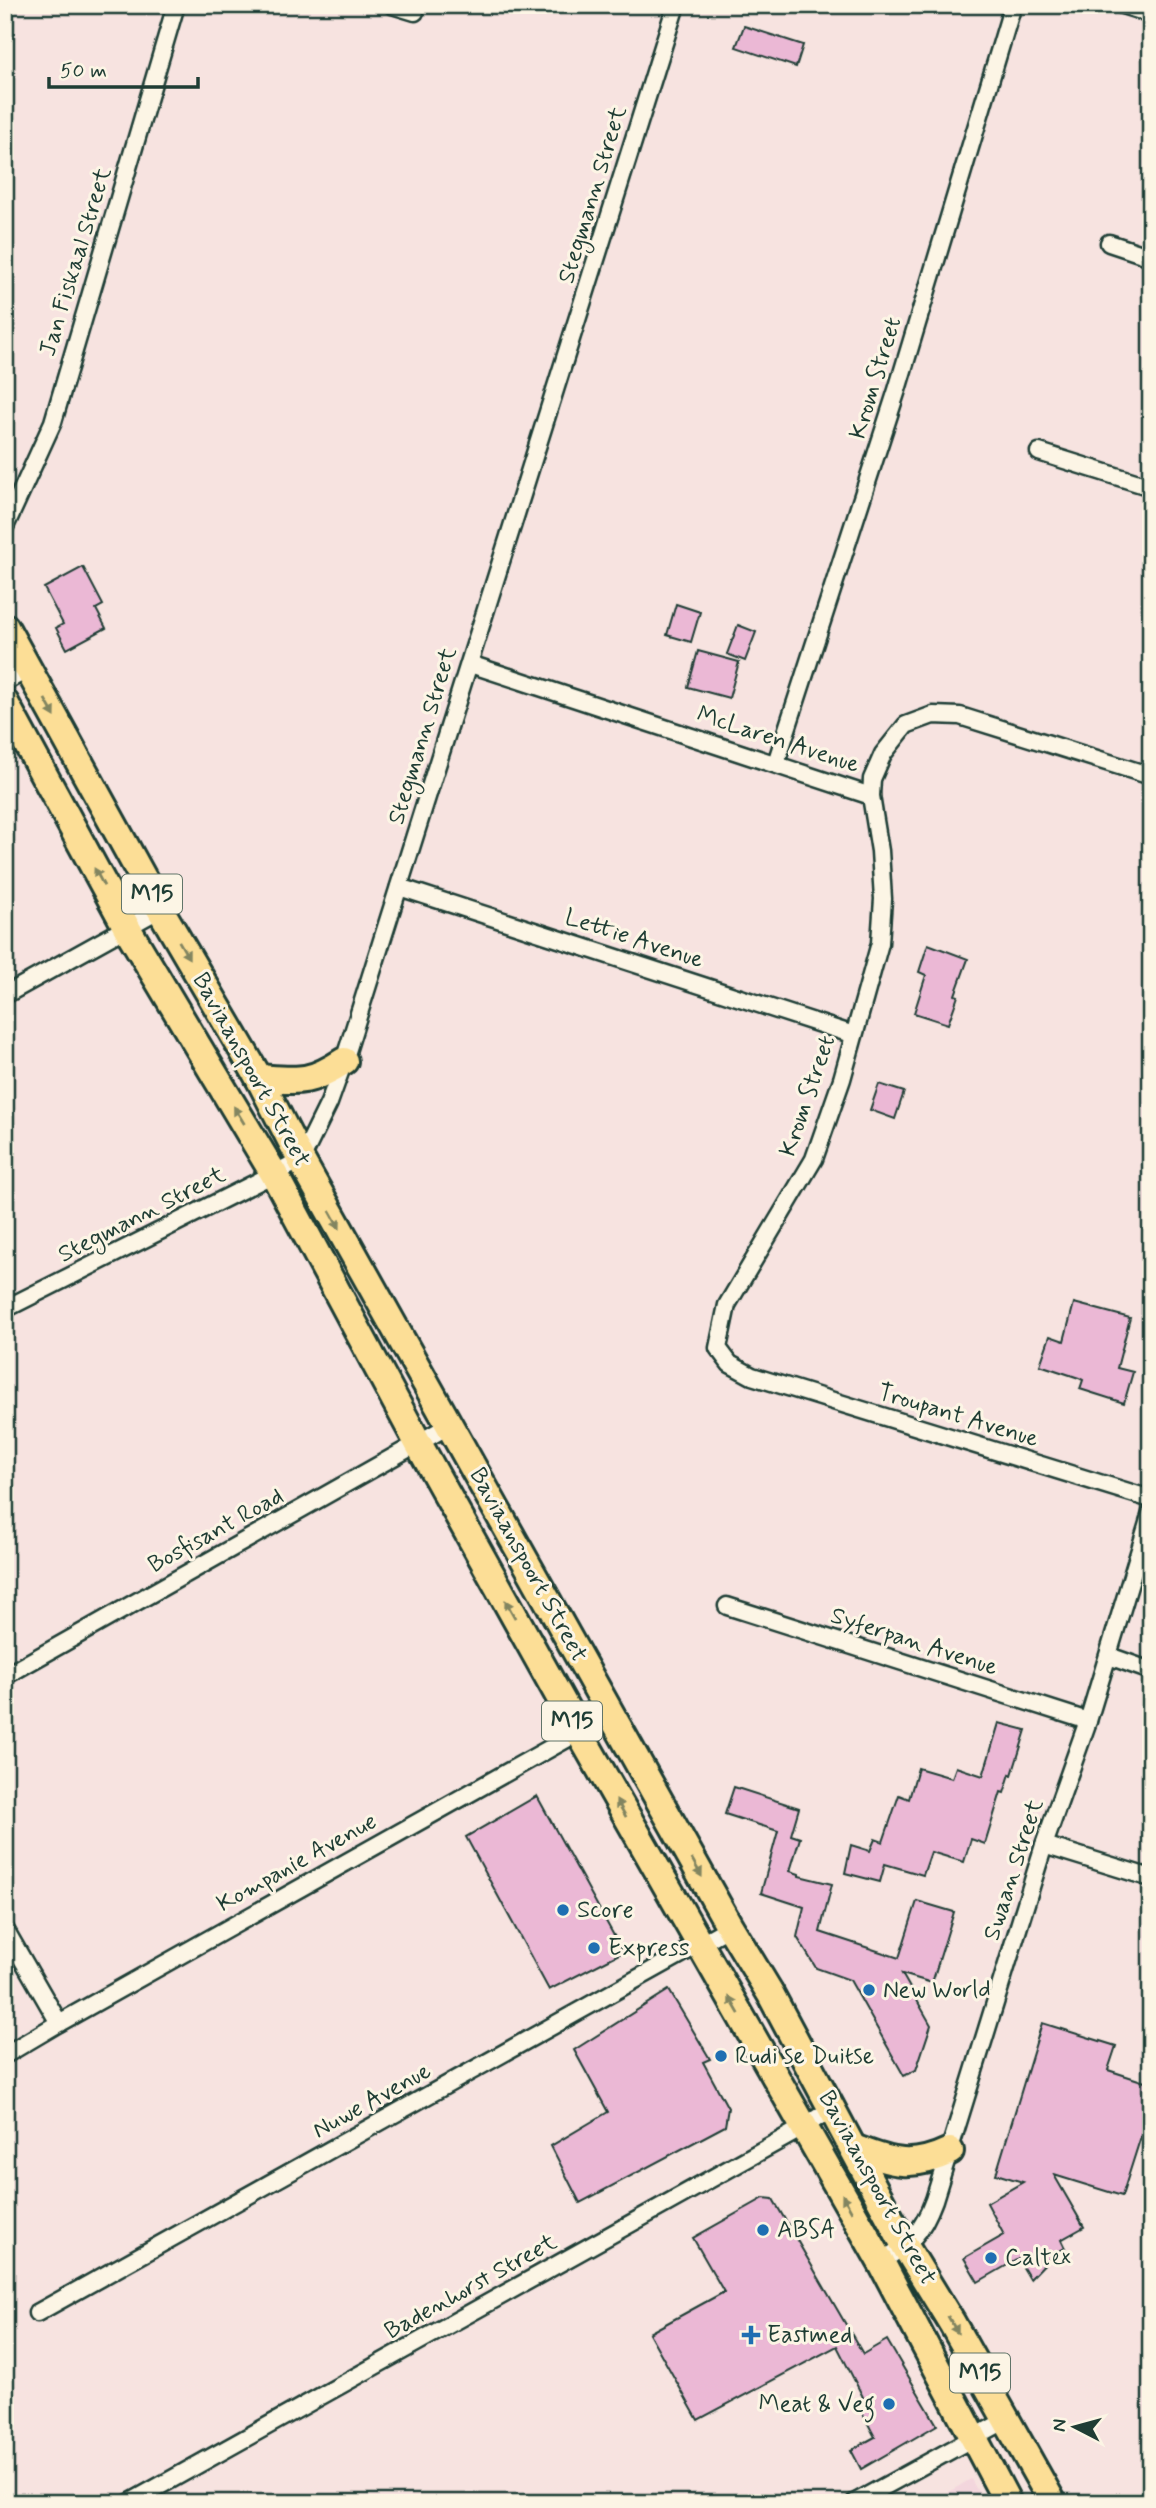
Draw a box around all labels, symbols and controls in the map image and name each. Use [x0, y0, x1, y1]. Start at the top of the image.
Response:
scale bar [49, 46, 198, 90]
text: 50 m [60, 57, 107, 85]
street label: Stegmann Street [551, 103, 637, 288]
street label: Jan Fiskaal Street [33, 164, 119, 360]
street label: Krom Street [843, 313, 909, 443]
street label: Stegmann Street [381, 644, 467, 829]
one-way arrow [44, 698, 56, 718]
street label: McLaren Avenue [693, 699, 863, 781]
one-way arrow [93, 867, 105, 886]
road number: M15 [122, 874, 182, 914]
street label: Lettie Avenue [561, 902, 707, 976]
one-way arrow [178, 940, 190, 959]
street label: Baviaanspoort Street [185, 967, 317, 1173]
street label: Krom Street [773, 1031, 843, 1161]
one-way arrow [232, 1106, 245, 1125]
street label: Stegmann Street [53, 1159, 232, 1272]
one-way arrow [329, 1210, 341, 1230]
street label: Troupant Avenue [874, 1377, 1042, 1455]
street label: Baviaanspoort Street [462, 1462, 594, 1668]
street label: Bosfisant Road [143, 1481, 289, 1581]
one-way arrow [504, 1599, 516, 1619]
street label: Syferpan Avenue [827, 1600, 1001, 1684]
road number: M15 [542, 1702, 602, 1740]
street label: Swaan Street [977, 1795, 1051, 1945]
one-way arrow [615, 1798, 627, 1817]
street label: Kompanie Avenue [211, 1806, 383, 1920]
one-way arrow [691, 1858, 703, 1877]
place label: Score [577, 1895, 634, 1926]
marker: Score [555, 1902, 571, 1918]
place label: Express [608, 1933, 690, 1964]
marker: Express [586, 1940, 602, 1956]
place label: New World [883, 1975, 991, 2006]
marker: New World [861, 1982, 877, 1998]
one-way arrow [728, 1996, 740, 2015]
place label: Rudi se Duitse [735, 2041, 874, 2072]
marker: Rudi se Duitse [713, 2048, 729, 2064]
street label: Nuwe Avenue [307, 2056, 437, 2146]
street label: Baviaanspoort Street [811, 2085, 943, 2291]
one-way arrow [841, 2193, 853, 2212]
place label: ABSA [777, 2215, 835, 2246]
marker: ABSA [755, 2222, 771, 2238]
street label: Badenhorst Street [379, 2227, 563, 2347]
place label: Caltex [1005, 2243, 1071, 2274]
marker: Caltex [983, 2250, 999, 2266]
one-way arrow [947, 2316, 959, 2335]
place label: Eastmed [767, 2320, 852, 2351]
marker: Eastmed [741, 2325, 761, 2345]
road number: M15 [950, 2354, 1010, 2392]
place label: Meat & Veg [759, 2389, 875, 2423]
north arrow [1040, 2392, 1110, 2462]
marker: Meat & Veg [881, 2396, 897, 2412]
text: N [1046, 2418, 1073, 2433]

